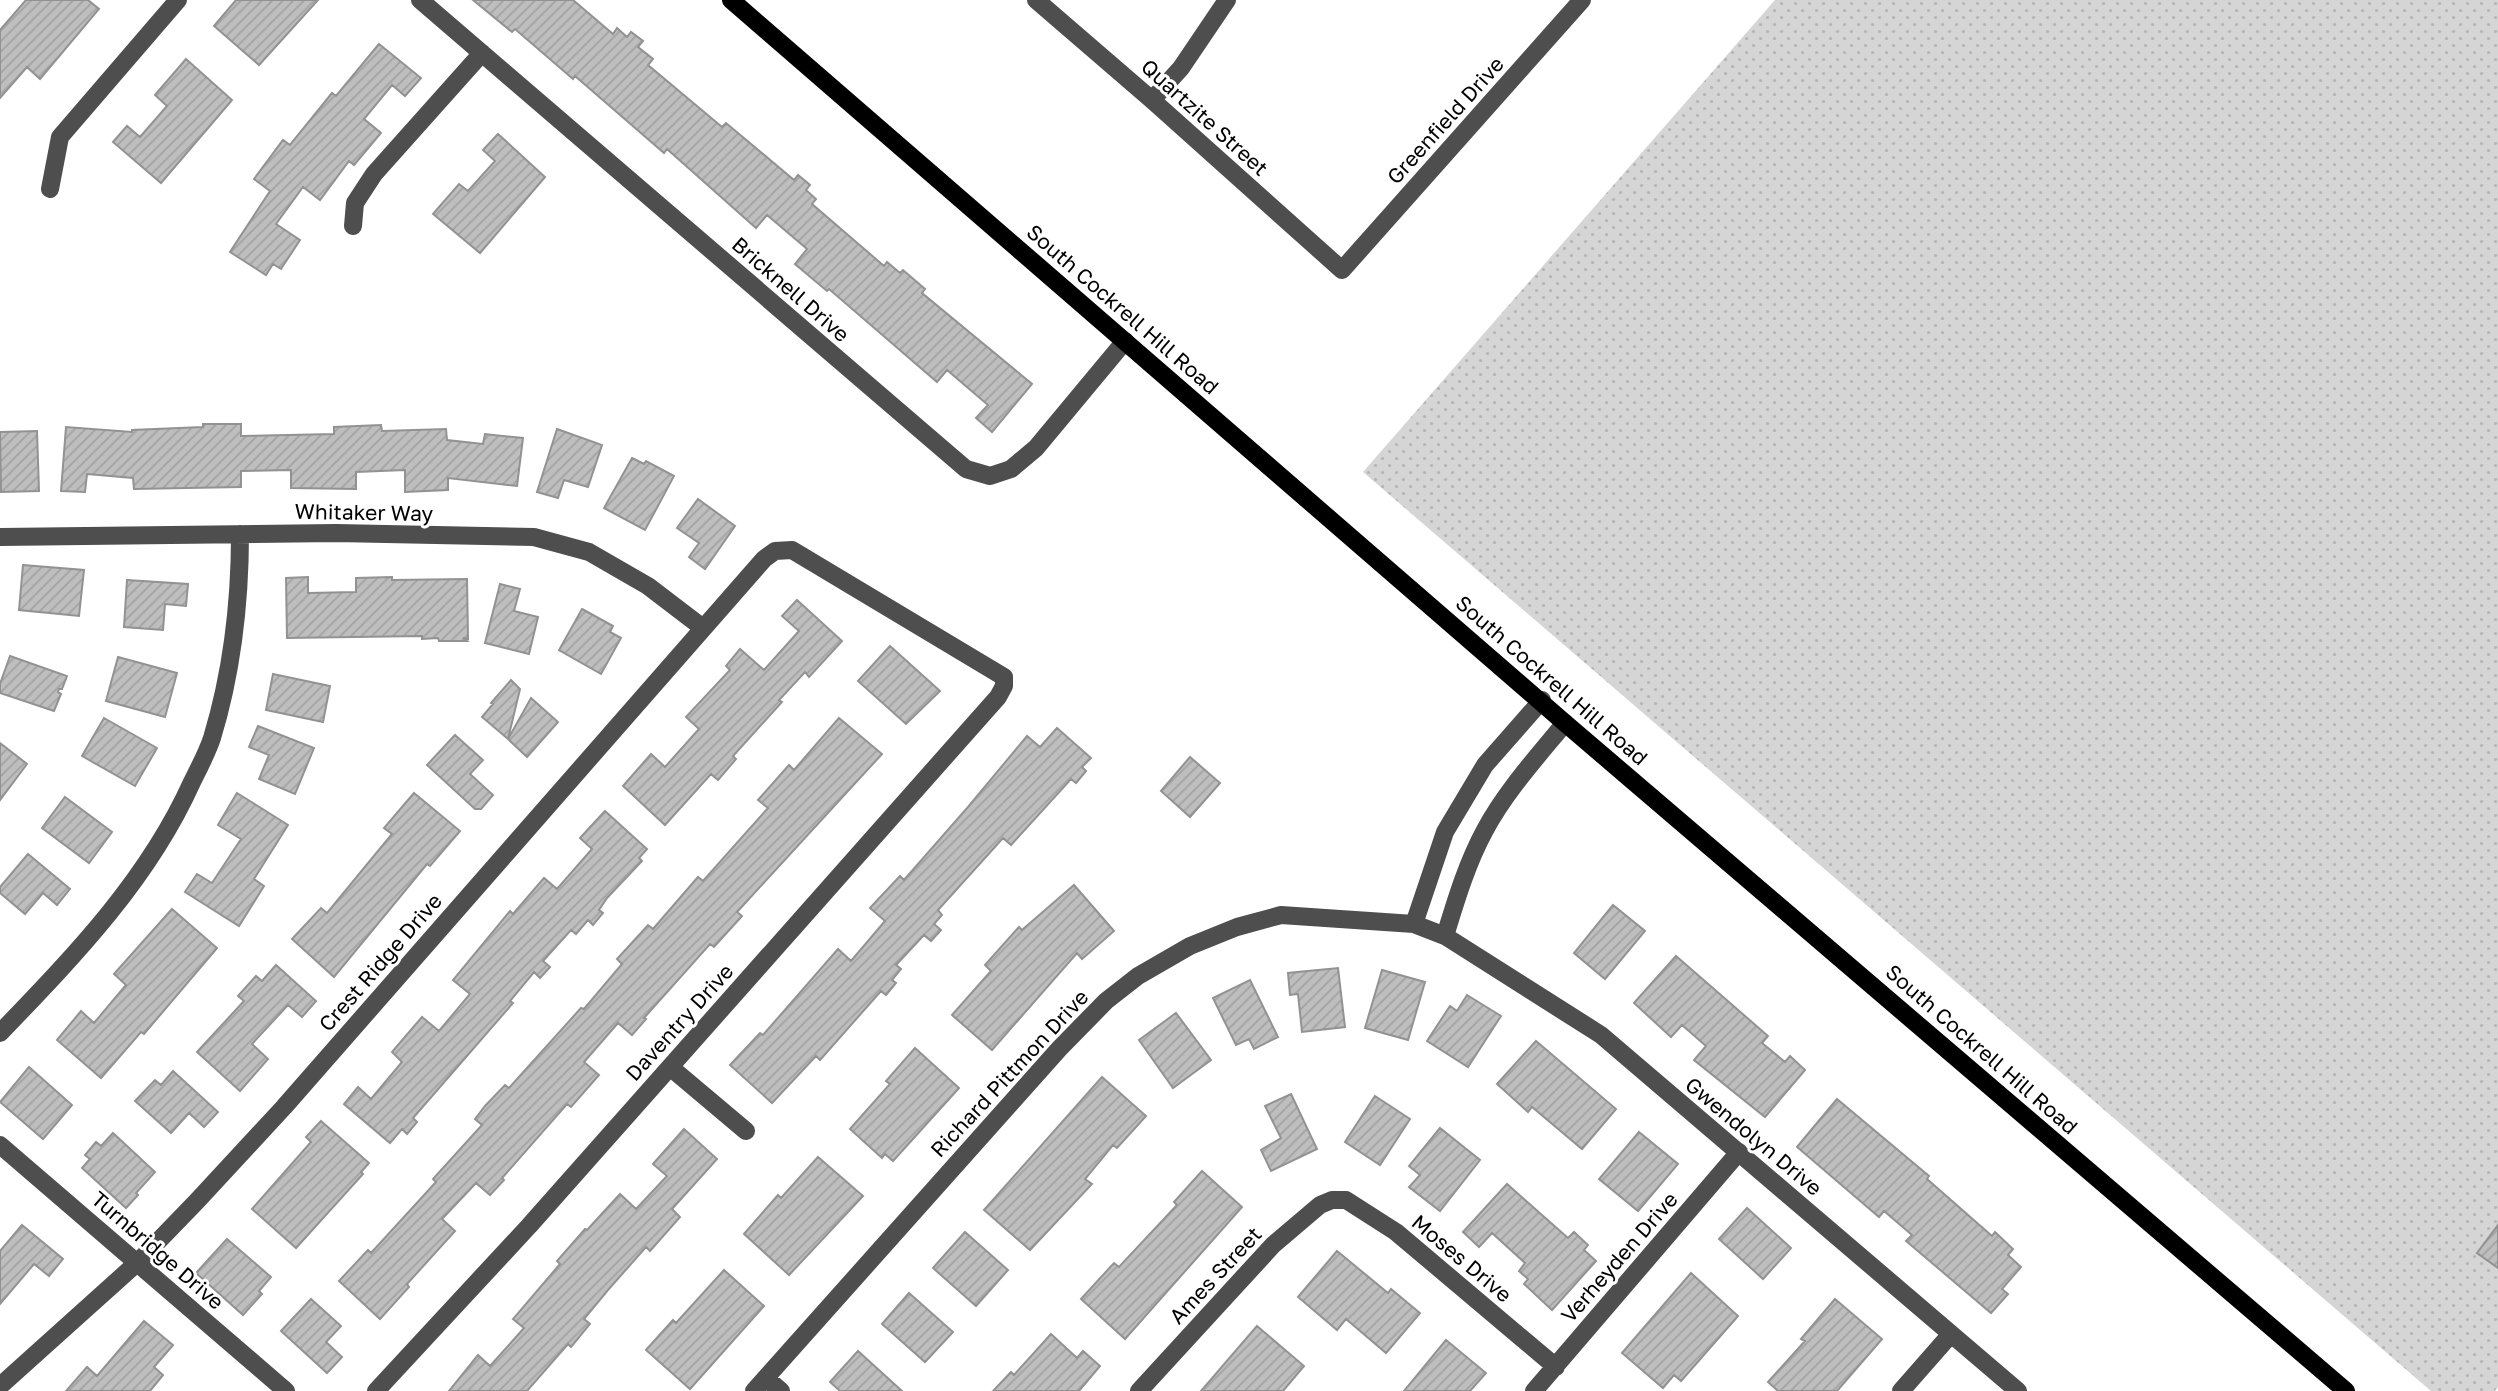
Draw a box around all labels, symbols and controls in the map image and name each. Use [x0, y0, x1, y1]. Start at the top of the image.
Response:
street label: Greenfield Drive [1381, 51, 1509, 189]
street label: Quartzite Street [1136, 53, 1274, 181]
street label: South Cockrell Hill Road [1022, 218, 1224, 400]
street label: Bricknell Drive [727, 231, 855, 347]
street label: Whitaker Way [295, 498, 434, 526]
street label: South Cockrell Hill Road [1451, 589, 1653, 771]
street label: Crest Ridge Drive [313, 888, 447, 1036]
street label: Daventry Drive [620, 958, 738, 1086]
street label: South Cockrell Hill Road [1881, 958, 2083, 1140]
street label: Richard Pittmon Drive [925, 984, 1093, 1162]
street label: Gwendolyn Drive [1680, 1071, 1828, 1201]
street label: Turnbridge Drive [86, 1185, 230, 1315]
street label: Verheyden Drive [1555, 1186, 1683, 1328]
street label: Moses Drive [1407, 1209, 1517, 1307]
street label: Ames Street [1163, 1221, 1267, 1329]

